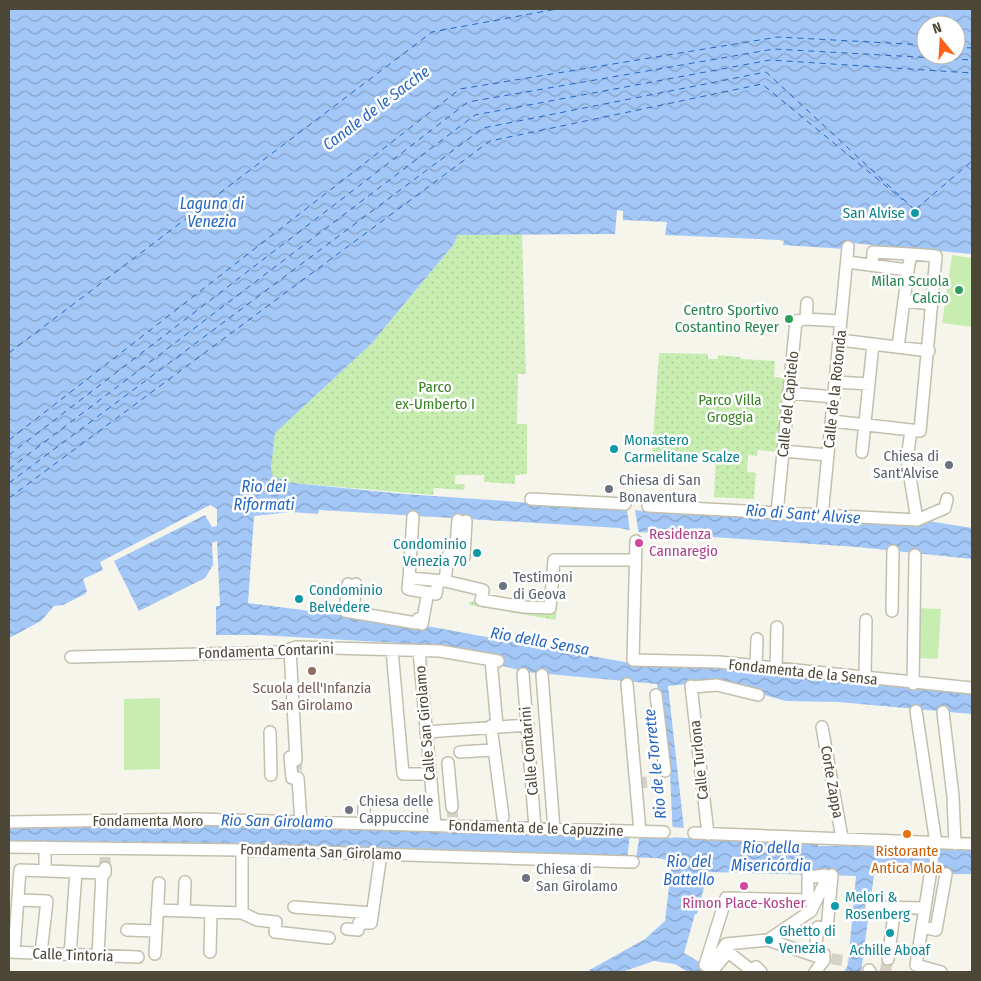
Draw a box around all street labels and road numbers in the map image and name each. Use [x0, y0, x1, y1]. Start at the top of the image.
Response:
street label: Calle de la Rotonda [820, 329, 850, 449]
street label: Calle del Capitelo [773, 350, 803, 458]
street label: Fondamenta Contarini [198, 640, 334, 662]
street label: Fondamenta de la Sensa [728, 655, 878, 689]
street label: Calle San Girolamo [411, 665, 439, 781]
street label: Calle Contarini [516, 706, 542, 796]
street label: Calle Turlona [686, 719, 712, 801]
street label: Corte Zappa [817, 744, 847, 820]
street label: Fondamenta Moro [92, 812, 204, 830]
street label: Fondamenta de le Capuzzine [448, 816, 624, 840]
street label: Fondamenta San Girolamo [240, 840, 402, 864]
street label: Calle Tintoria [32, 945, 114, 965]

